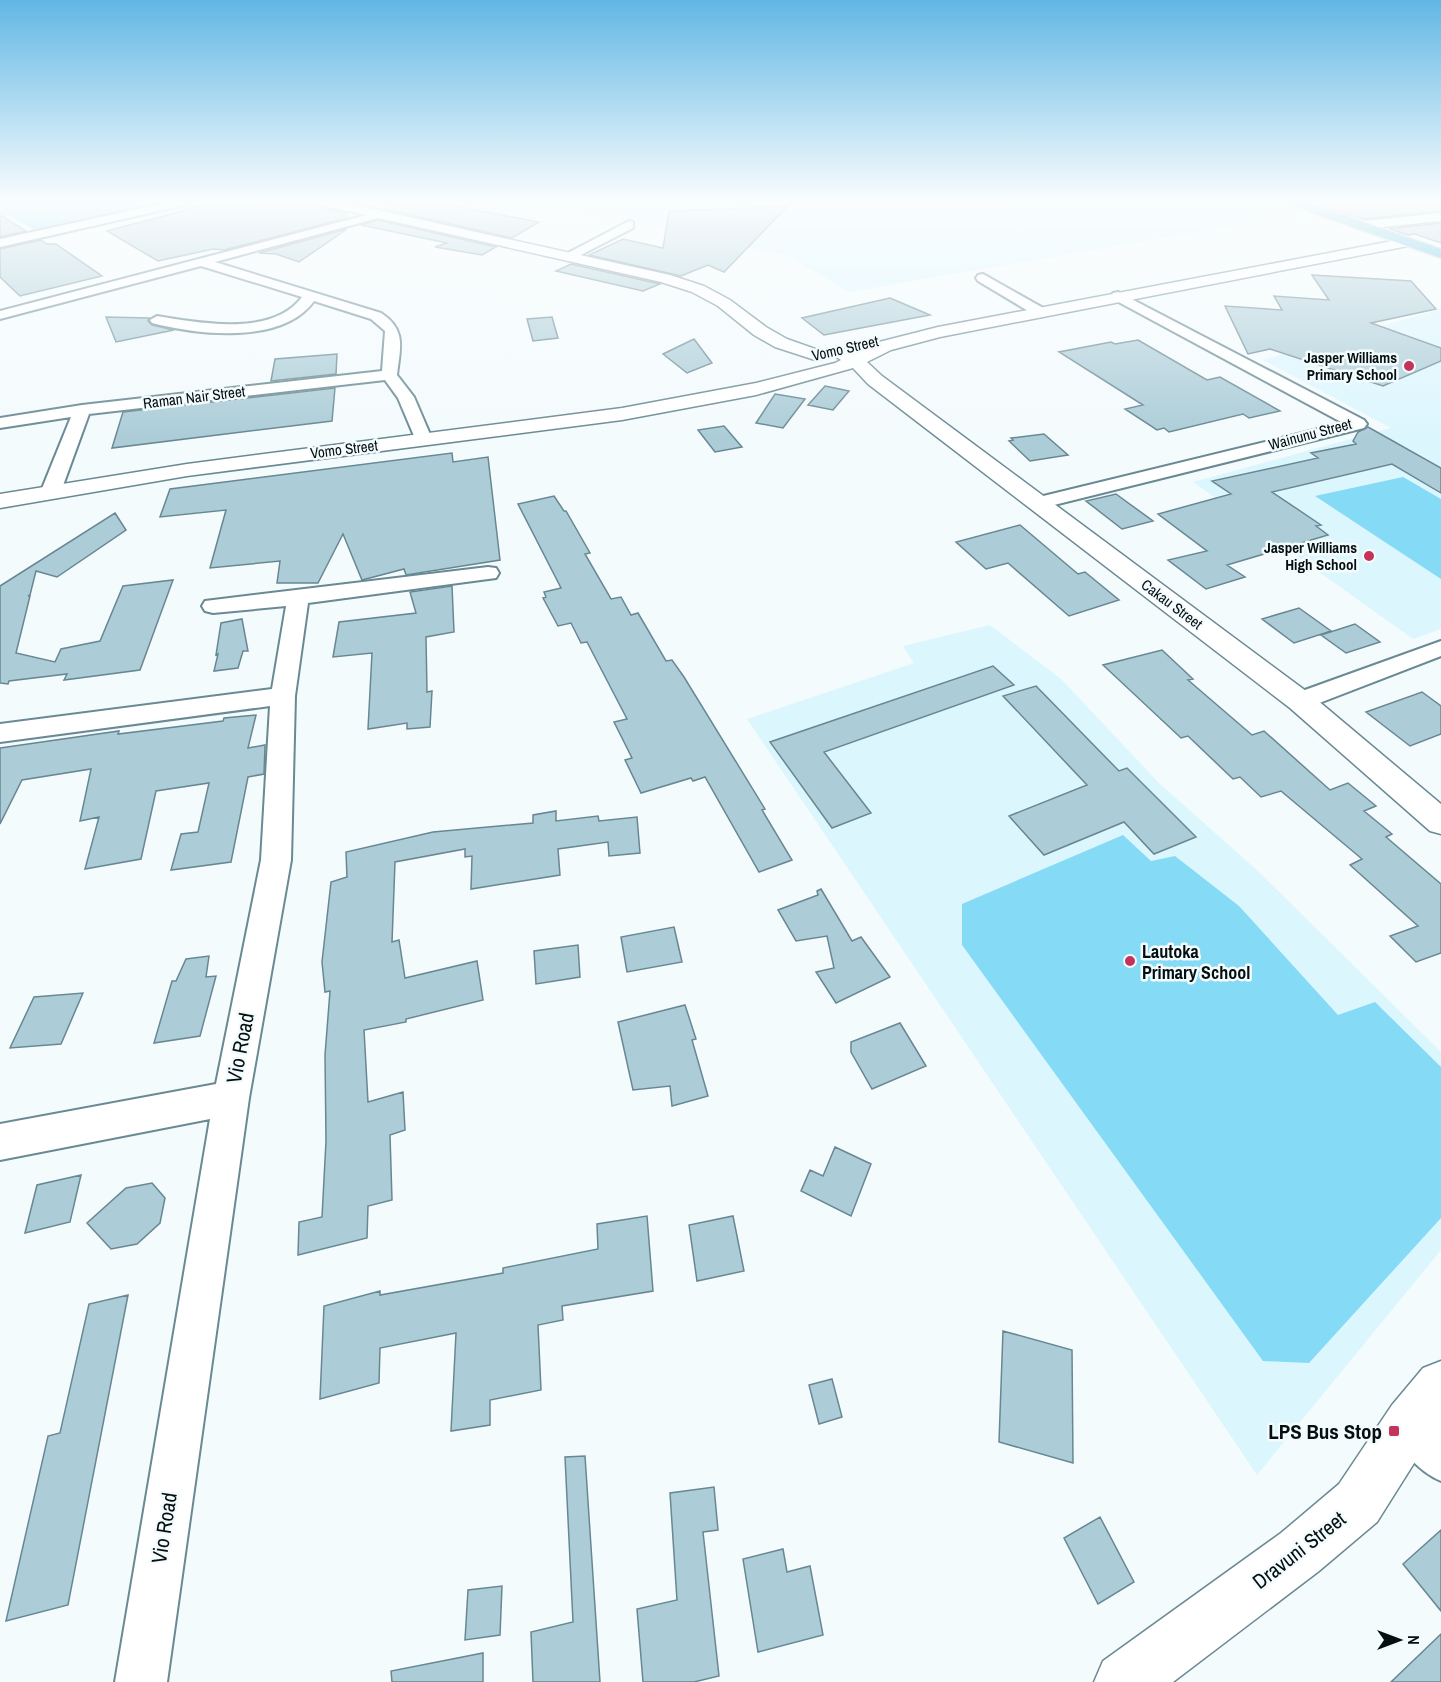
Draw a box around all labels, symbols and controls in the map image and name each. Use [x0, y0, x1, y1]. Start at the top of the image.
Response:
street label: Vomo Street [810, 330, 881, 366]
place label: Jasper Williams Primary School [1304, 347, 1397, 385]
marker: Jasper Williams Primary School [1402, 359, 1416, 373]
street label: Raman Nair Street [142, 380, 247, 414]
street label: Wainunu Street [1266, 413, 1354, 455]
street label: Vomo Street [309, 434, 379, 464]
place label: Jasper Williams High School [1264, 537, 1357, 575]
marker: Jasper Williams High School [1362, 549, 1376, 563]
street label: Cakau Street [1137, 574, 1207, 634]
place label: Lautoka Primary School [1142, 939, 1250, 985]
marker: Lautoka Primary School [1123, 954, 1137, 968]
street label: Vio Road [219, 1010, 261, 1086]
place label: LPS Bus Stop [1268, 1417, 1382, 1446]
marker: LPS Bus Stop [1387, 1424, 1401, 1438]
street label: Vio Road [144, 1490, 184, 1566]
street label: Dravuni Street [1246, 1504, 1352, 1596]
north arrow [1369, 1610, 1429, 1670]
text: N [1403, 1635, 1425, 1645]

